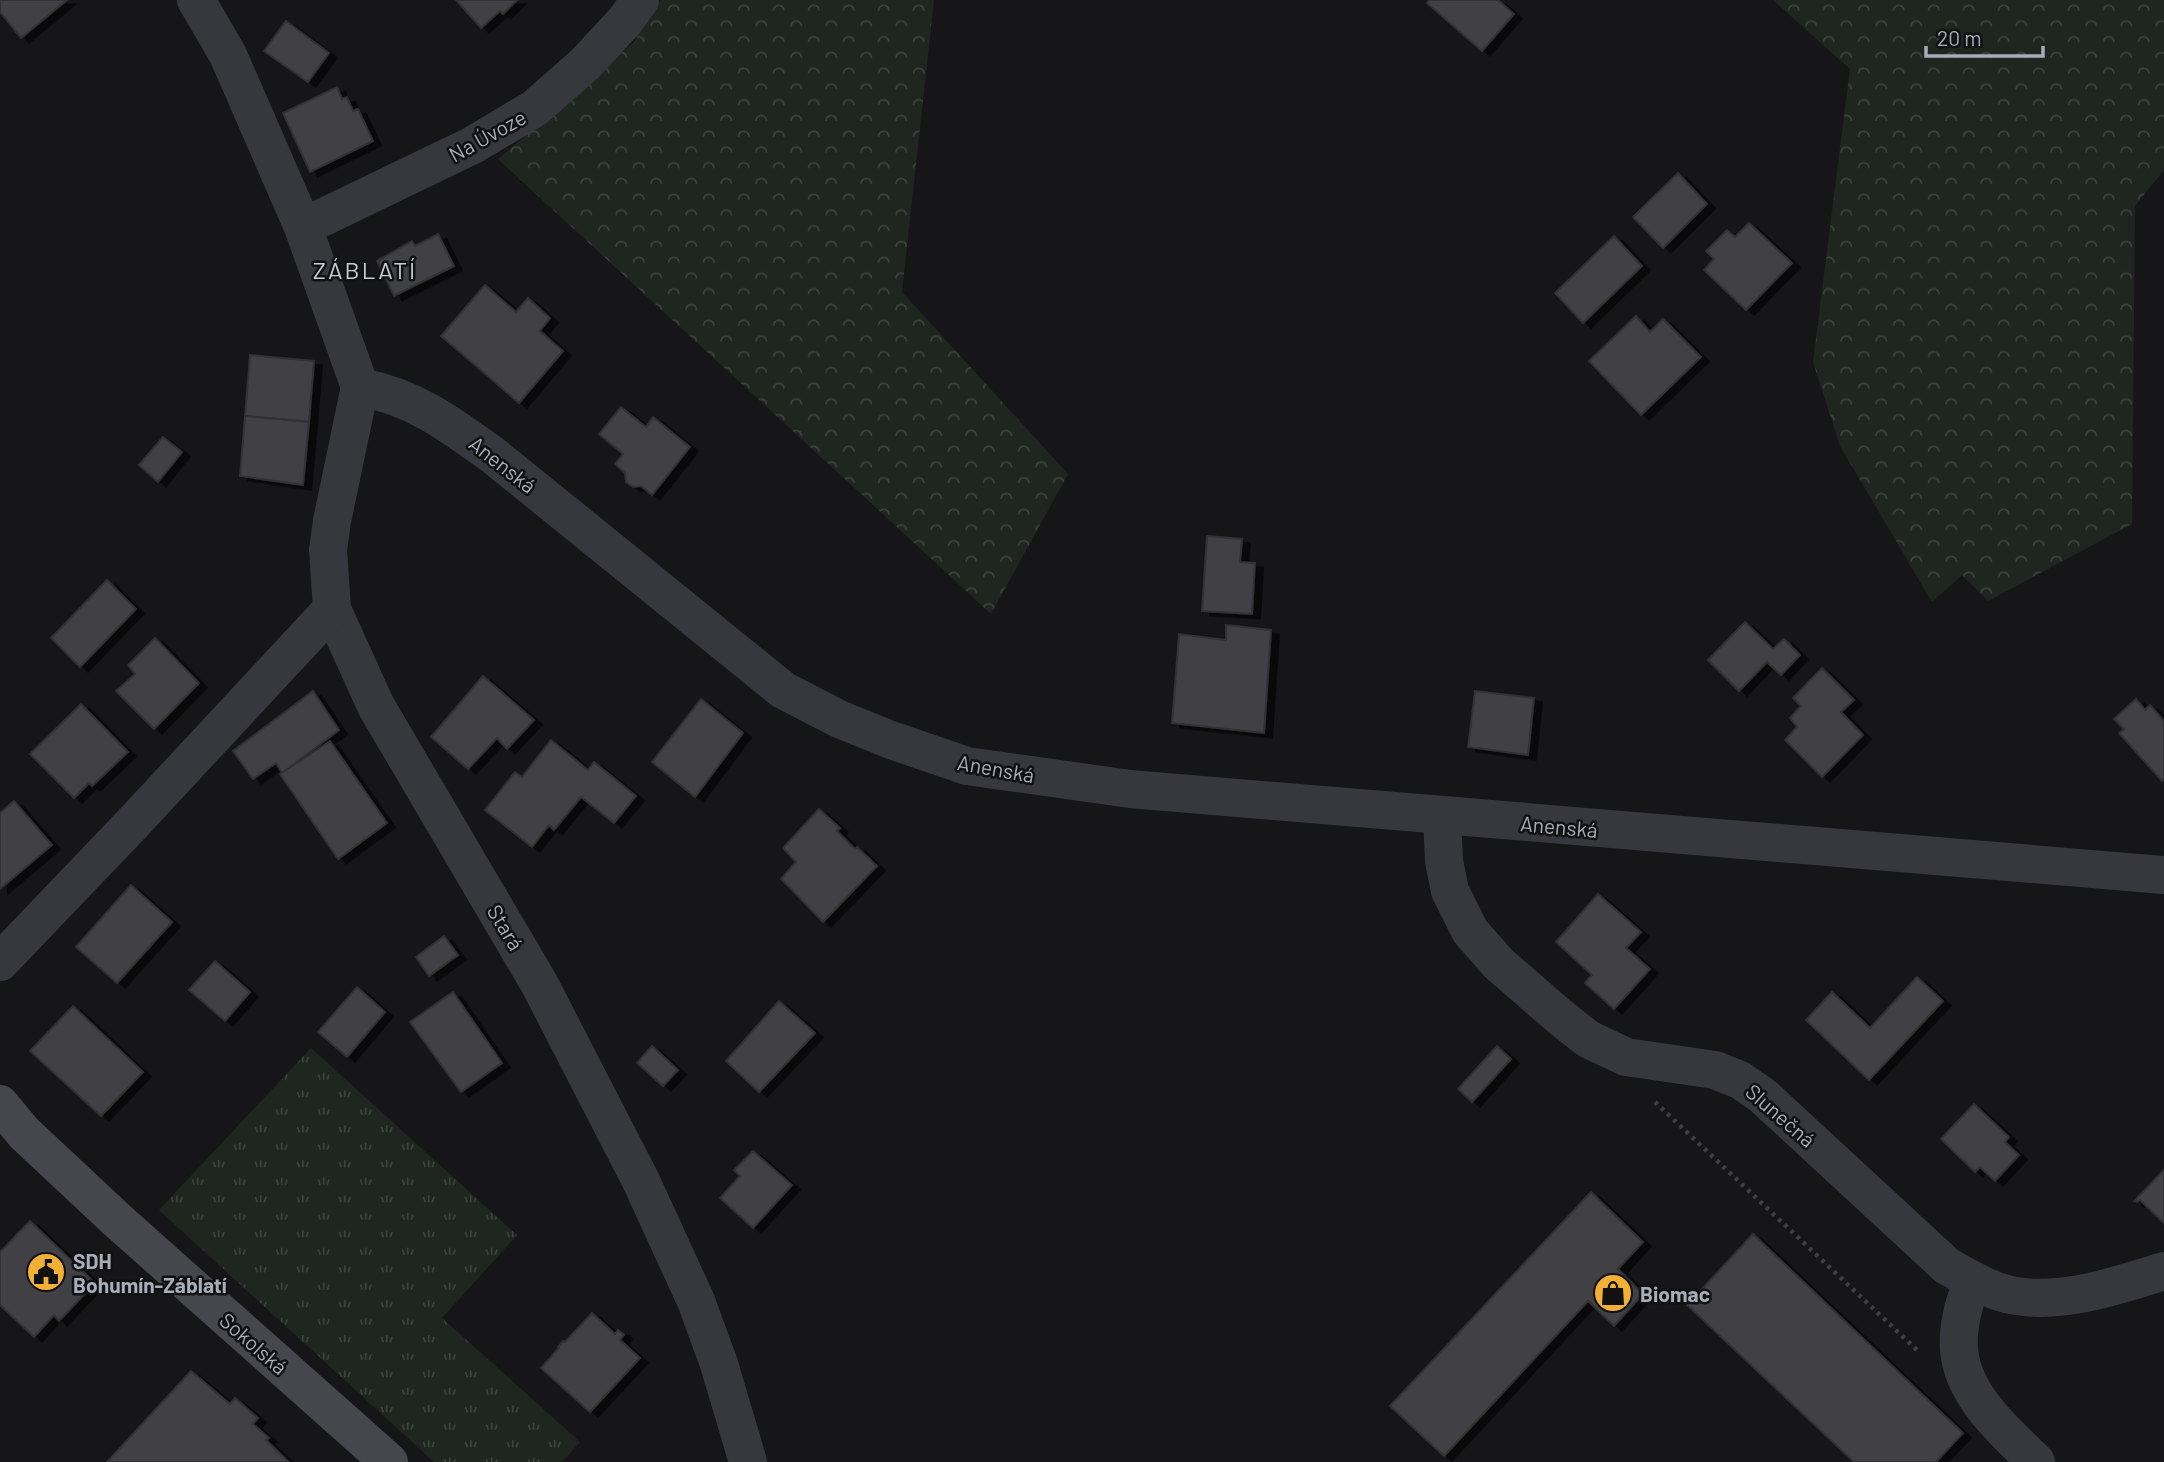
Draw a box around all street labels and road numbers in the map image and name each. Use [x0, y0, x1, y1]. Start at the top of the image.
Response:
street label: Na Úvoze [444, 104, 530, 166]
street label: Anenská [465, 430, 541, 498]
street label: Anenská [956, 749, 1036, 787]
street label: Anenská [1519, 810, 1599, 842]
street label: Stará [483, 900, 529, 954]
street label: Slunečná [1741, 1078, 1821, 1152]
street label: Sokolská [215, 1307, 293, 1379]

